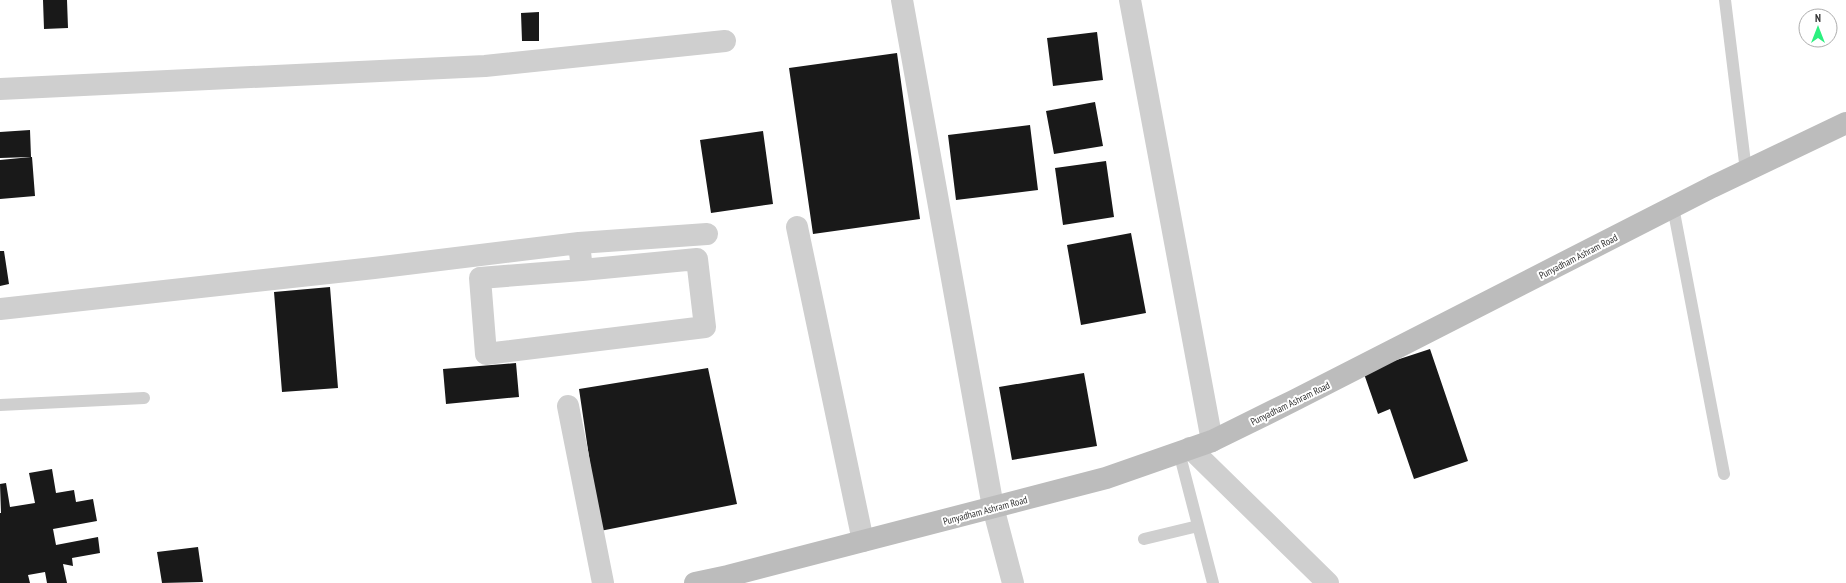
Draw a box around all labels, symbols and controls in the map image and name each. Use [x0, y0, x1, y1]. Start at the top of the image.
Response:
north arrow [1798, 8, 1838, 48]
text: N [1815, 11, 1821, 25]
street label: Punyadham Ashram Road [1537, 231, 1620, 282]
street label: Punyadham Ashram Road [1248, 379, 1332, 428]
street label: Punyadham Ashram Road [942, 493, 1029, 528]

